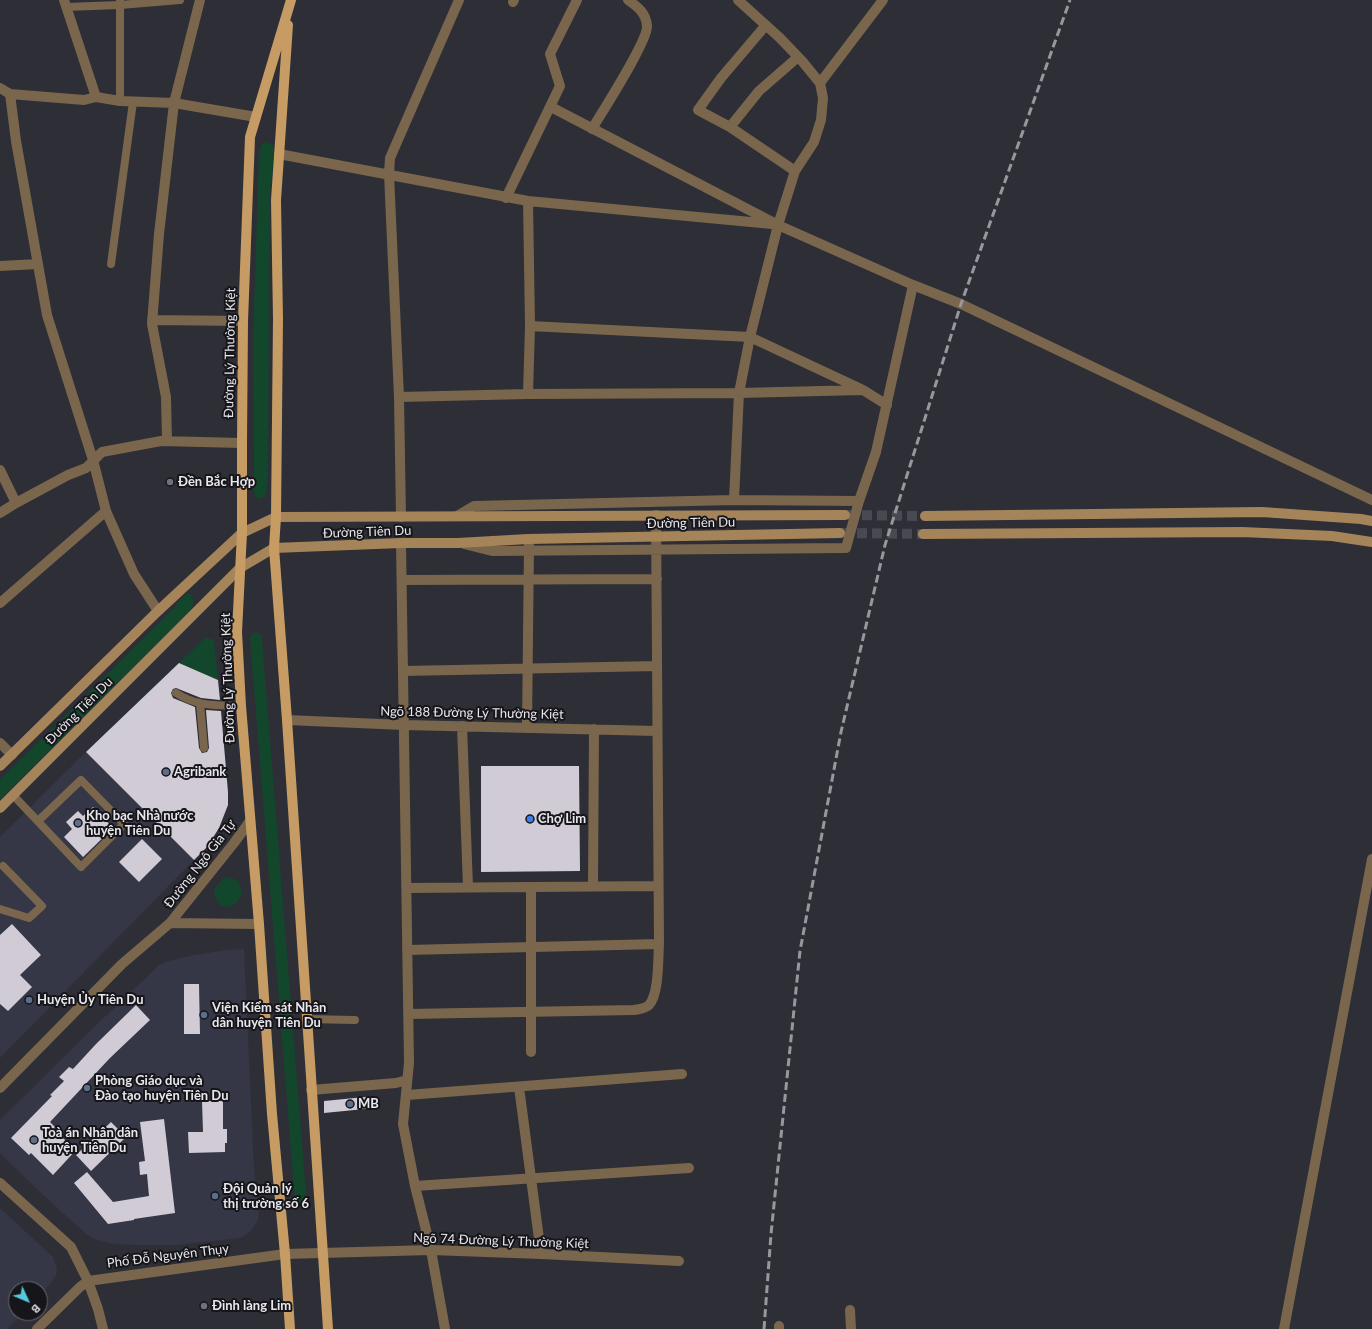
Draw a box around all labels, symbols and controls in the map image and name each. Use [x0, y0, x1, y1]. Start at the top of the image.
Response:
street label: Đường Lý Thường Kiệt [221, 288, 239, 418]
place label: Đền Bắc Hợp [178, 474, 255, 490]
marker: Đền Bắc Hợp [165, 477, 175, 487]
street label: Đường Tiên Du [647, 514, 735, 532]
street label: Đường Tiên Du [322, 523, 412, 541]
street label: Đường Lý Thường Kiệt [218, 613, 238, 743]
street label: Đường Tiên Du [42, 674, 116, 748]
street label: Ngõ 188 Đường Lý Thường Kiệt [380, 704, 564, 722]
place label: Agribank [174, 764, 226, 780]
marker: Agribank [161, 767, 171, 777]
place label: Kho bạc Nhà nước huyện Tiên Du [86, 808, 193, 839]
place label: Chợ Lim [538, 811, 586, 827]
marker: Chợ Lim [525, 814, 535, 824]
street label: Đường Ngô Gia Tự [161, 817, 239, 911]
marker: Kho bạc Nhà nước huyện Tiên Du [73, 818, 83, 828]
place label: Huyện Ủy Tiên Du [37, 992, 143, 1008]
marker: Huyện Ủy Tiên Du [24, 995, 34, 1005]
place label: Viện Kiểm sát Nhân dân huyện Tiên Du [212, 1000, 326, 1031]
marker: Viện Kiểm sát Nhân dân huyện Tiên Du [199, 1010, 209, 1020]
place label: Phòng Giáo dục và Đào tạo huyện Tiên Du [95, 1073, 228, 1104]
marker: Phòng Giáo dục và Đào tạo huyện Tiên Du [82, 1083, 92, 1093]
place label: MB [358, 1096, 379, 1112]
marker: MB [345, 1099, 355, 1109]
place label: Toà án Nhân dân huyện Tiên Du [42, 1125, 138, 1156]
marker: Toà án Nhân dân huyện Tiên Du [29, 1135, 39, 1145]
place label: Đội Quản lý thị trường số 6 [223, 1181, 309, 1212]
marker: Đội Quản lý thị trường số 6 [210, 1191, 220, 1201]
street label: Ngõ 74 Đường Lý Thường Kiệt [413, 1230, 589, 1252]
street label: Phố Đỗ Nguyên Thụy [106, 1241, 230, 1271]
north arrow [8, 1281, 48, 1321]
place label: Đình làng Lim [212, 1298, 291, 1314]
marker: Đình làng Lim [199, 1301, 209, 1311]
text: B [29, 1302, 43, 1316]

